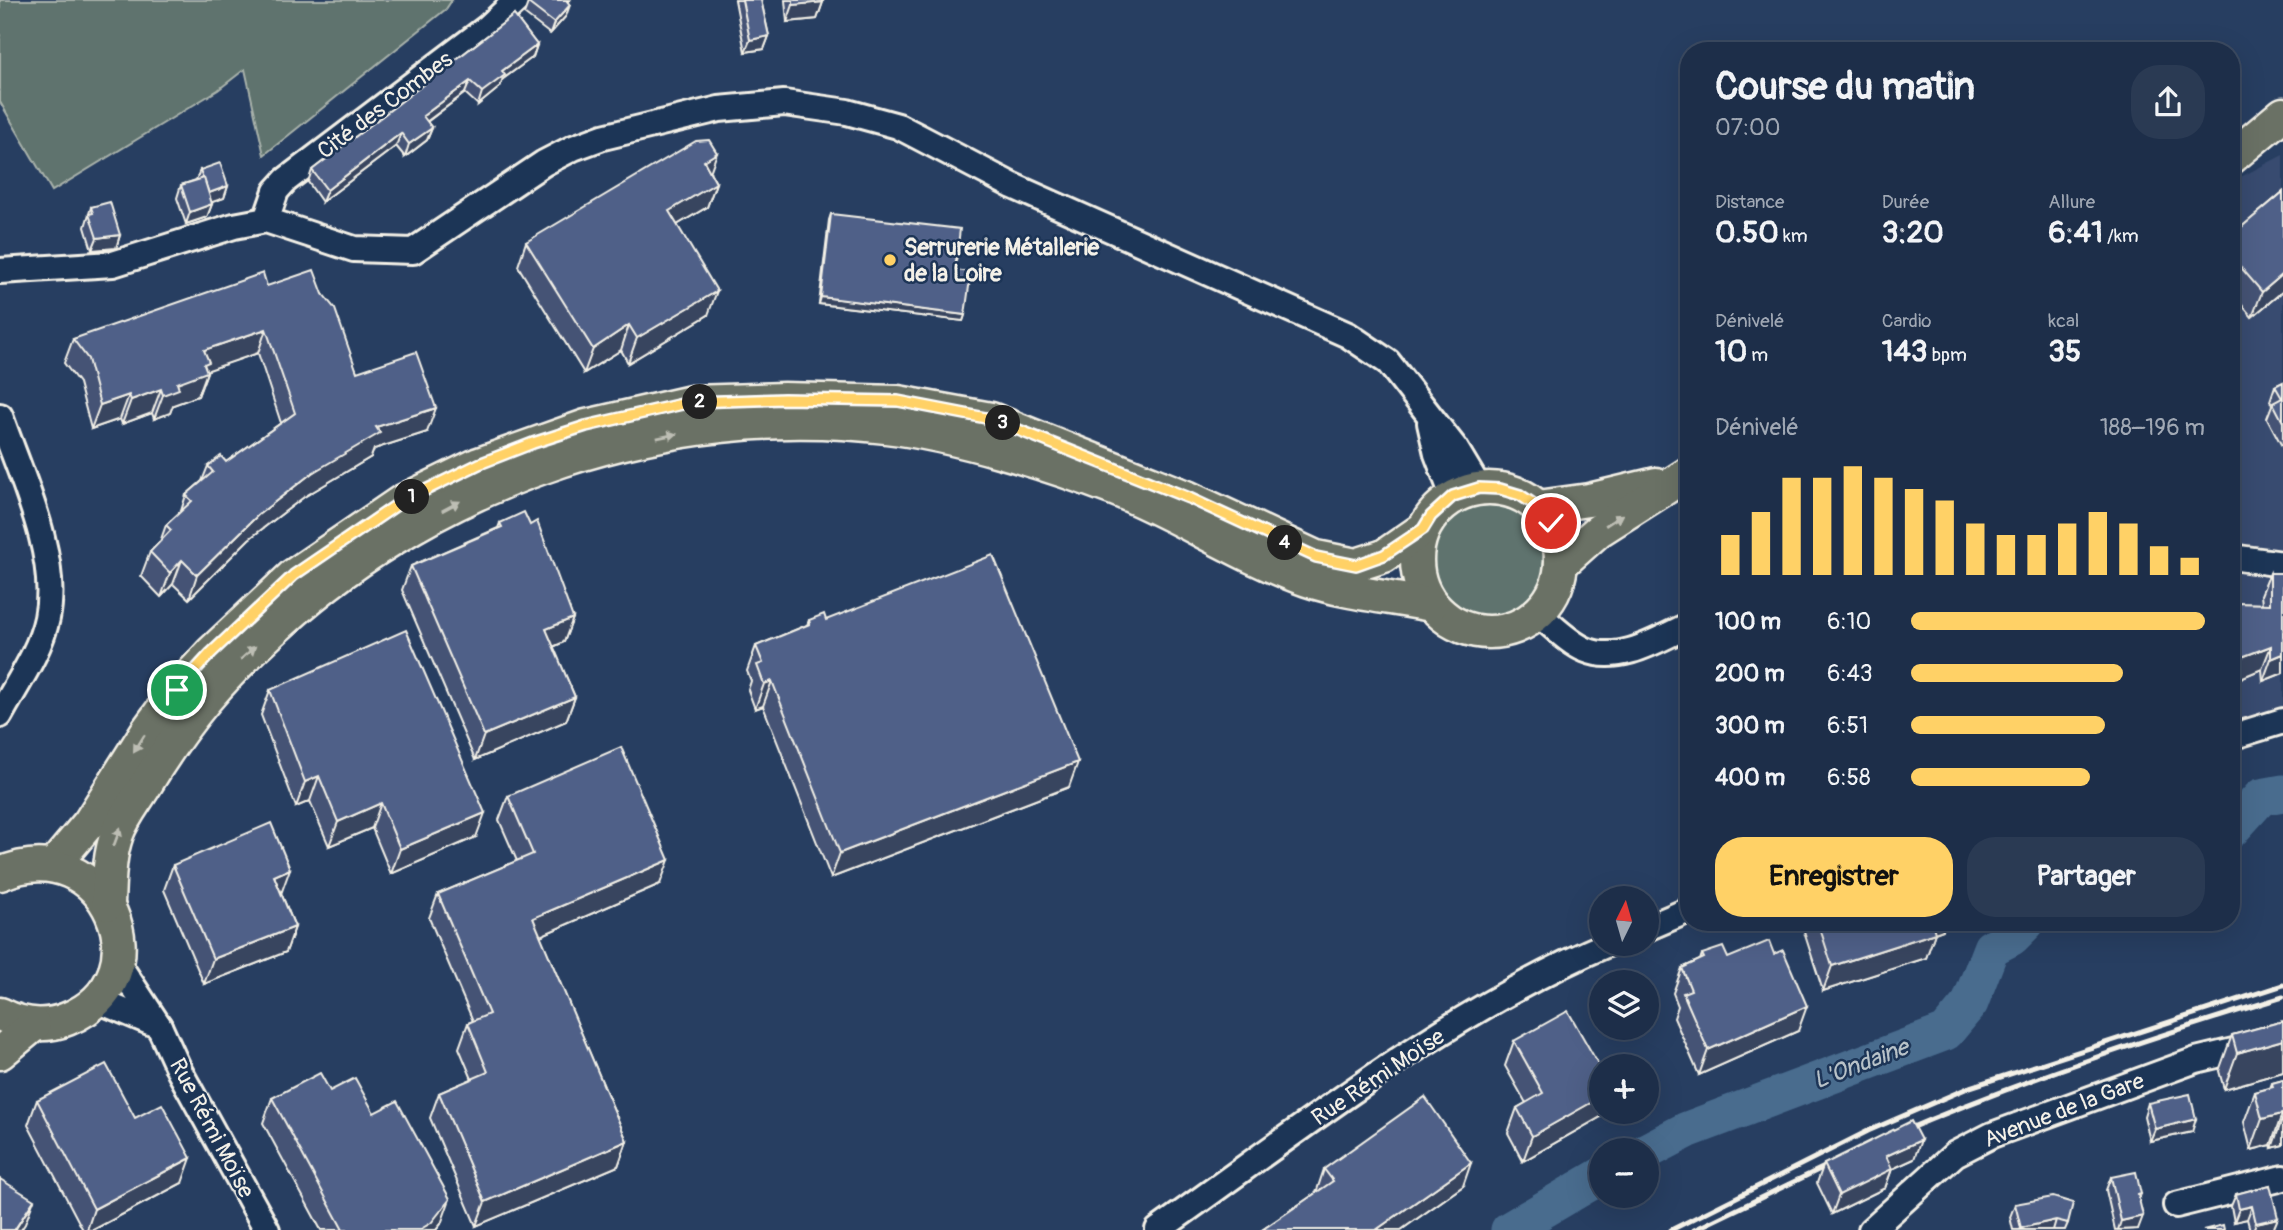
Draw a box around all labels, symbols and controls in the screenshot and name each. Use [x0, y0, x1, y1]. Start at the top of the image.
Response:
street label: Cité des Combes [312, 45, 458, 165]
text: Course du matin [1715, 63, 1975, 111]
button: share [2131, 65, 2205, 139]
text: 07:00 [1715, 113, 1780, 142]
text: Distance [1715, 190, 1784, 214]
text: Durée [1882, 190, 1929, 214]
text: Allure [2048, 190, 2095, 214]
text: 0.50 [1715, 214, 1779, 251]
text: 3:20 [1882, 214, 1944, 251]
text: 6:41 [2048, 214, 2103, 251]
text: km [1779, 224, 1808, 248]
text: /km [2103, 224, 2139, 248]
place label: Serrurerie Métallerie de la Loire [904, 233, 1100, 288]
marker: Serrurerie Métallerie de la Loire [882, 252, 898, 268]
text: Dénivelé [1715, 309, 1784, 333]
text: Cardio [1882, 309, 1932, 333]
text: kcal [2048, 309, 2079, 333]
text: 10 [1715, 333, 1747, 370]
text: 143 [1882, 333, 1928, 370]
text: 35 [2048, 333, 2081, 370]
text: m [1747, 343, 1768, 367]
text: bpm [1928, 343, 1967, 367]
pin: 2 [682, 384, 718, 420]
text: 2 [694, 389, 705, 413]
pin: 3 [986, 406, 1020, 440]
text: 3 [997, 410, 1008, 434]
text: Dénivelé [1715, 413, 1799, 442]
text: 188–196 m [2100, 413, 2205, 442]
one-way arrow [656, 430, 678, 441]
pin: 1 [394, 480, 430, 514]
text: 1 [408, 484, 415, 508]
pin [1521, 493, 1581, 553]
one-way arrow [442, 500, 462, 512]
icon: check [1532, 504, 1570, 542]
one-way arrow [1604, 514, 1623, 527]
pin: 4 [1268, 526, 1302, 560]
text: 4 [1279, 530, 1290, 554]
text: 100 m [1715, 607, 1781, 636]
text: 6:10 [1827, 607, 1871, 636]
one-way arrow [239, 645, 257, 661]
text: 200 m [1715, 659, 1785, 688]
text: 6:43 [1827, 659, 1873, 688]
pin [147, 660, 207, 720]
icon: arrive [158, 671, 196, 709]
text: 300 m [1715, 711, 1785, 740]
text: 6:51 [1827, 711, 1868, 740]
one-way arrow [132, 734, 145, 753]
text: 400 m [1715, 763, 1785, 792]
text: 6:58 [1827, 763, 1871, 792]
one-way arrow [112, 826, 123, 847]
button: Enregistrer [1715, 837, 1953, 917]
button: Partager [1967, 837, 2205, 917]
north arrow [1589, 886, 1659, 956]
map controls [1589, 886, 1659, 1208]
button: layers [1589, 970, 1659, 1040]
street label: Rue Rémi Moïse [1306, 1022, 1451, 1132]
water label: L'Ondaine [1809, 1032, 1915, 1095]
street label: Rue Rémi Moïse [163, 1053, 261, 1203]
button: + [1589, 1054, 1659, 1124]
street label: Avenue de la Gare [1980, 1066, 2149, 1154]
button: − [1589, 1138, 1659, 1208]

